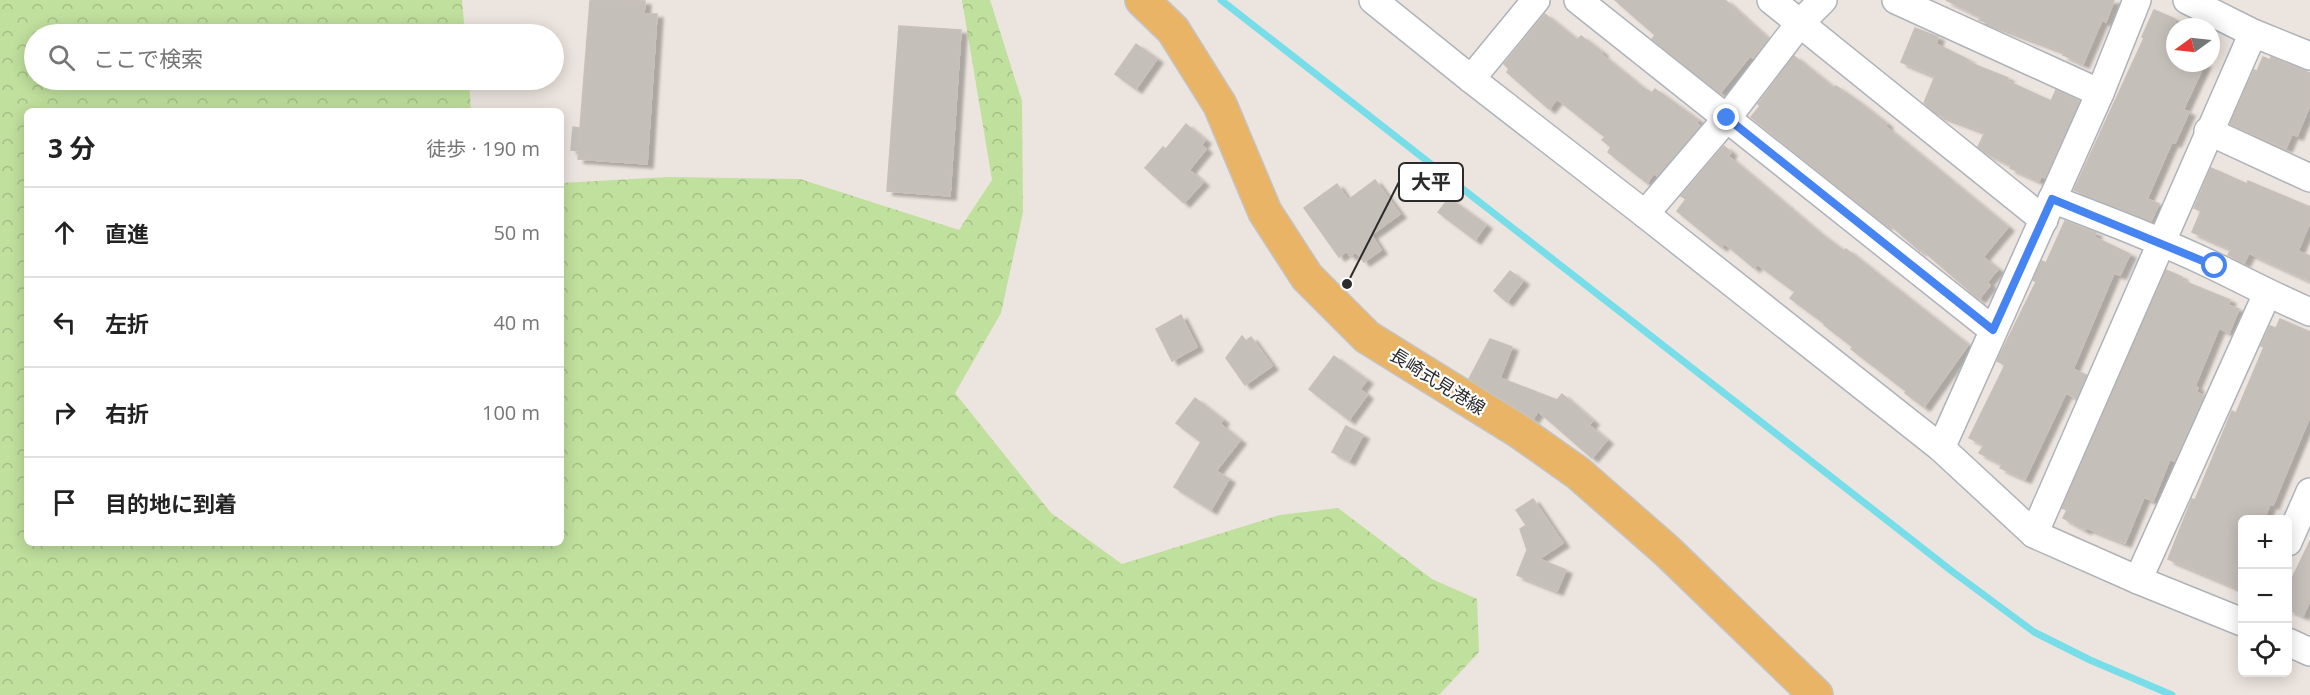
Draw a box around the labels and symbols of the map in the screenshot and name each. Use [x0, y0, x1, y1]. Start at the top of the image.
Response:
north arrow [2166, 18, 2220, 72]
route end [1713, 104, 1739, 130]
callout: 大平 [1399, 163, 1463, 201]
text: 大平 [1411, 168, 1451, 195]
route start [2201, 252, 2227, 278]
street label: 長崎式見港線 [1386, 342, 1490, 420]

